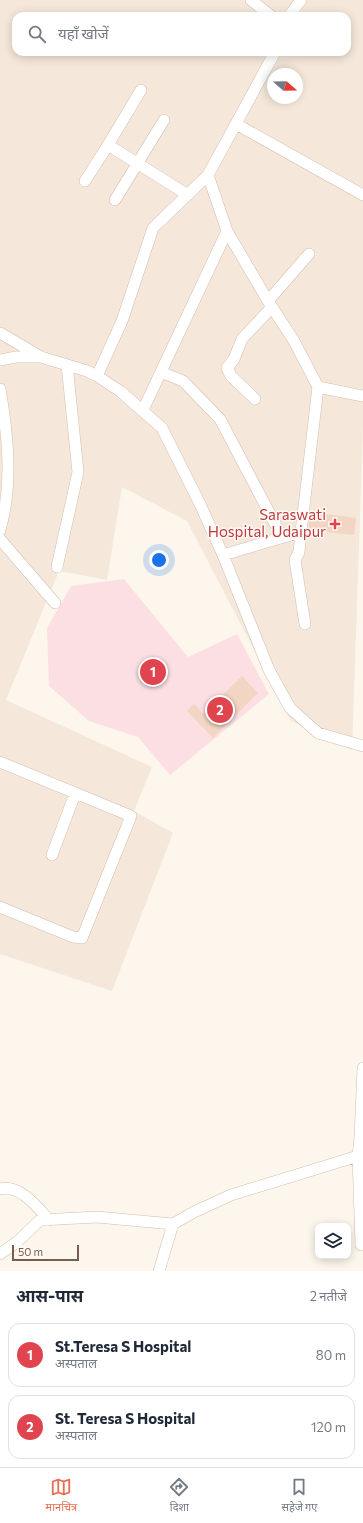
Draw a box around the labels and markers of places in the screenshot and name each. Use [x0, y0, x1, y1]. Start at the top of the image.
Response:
place label: Saraswati Hospital, Udaipur [208, 505, 326, 540]
marker: Saraswati Hospital, Udaipur [329, 518, 341, 530]
pin: 1 [140, 657, 166, 687]
pin: 2 [207, 695, 233, 725]

